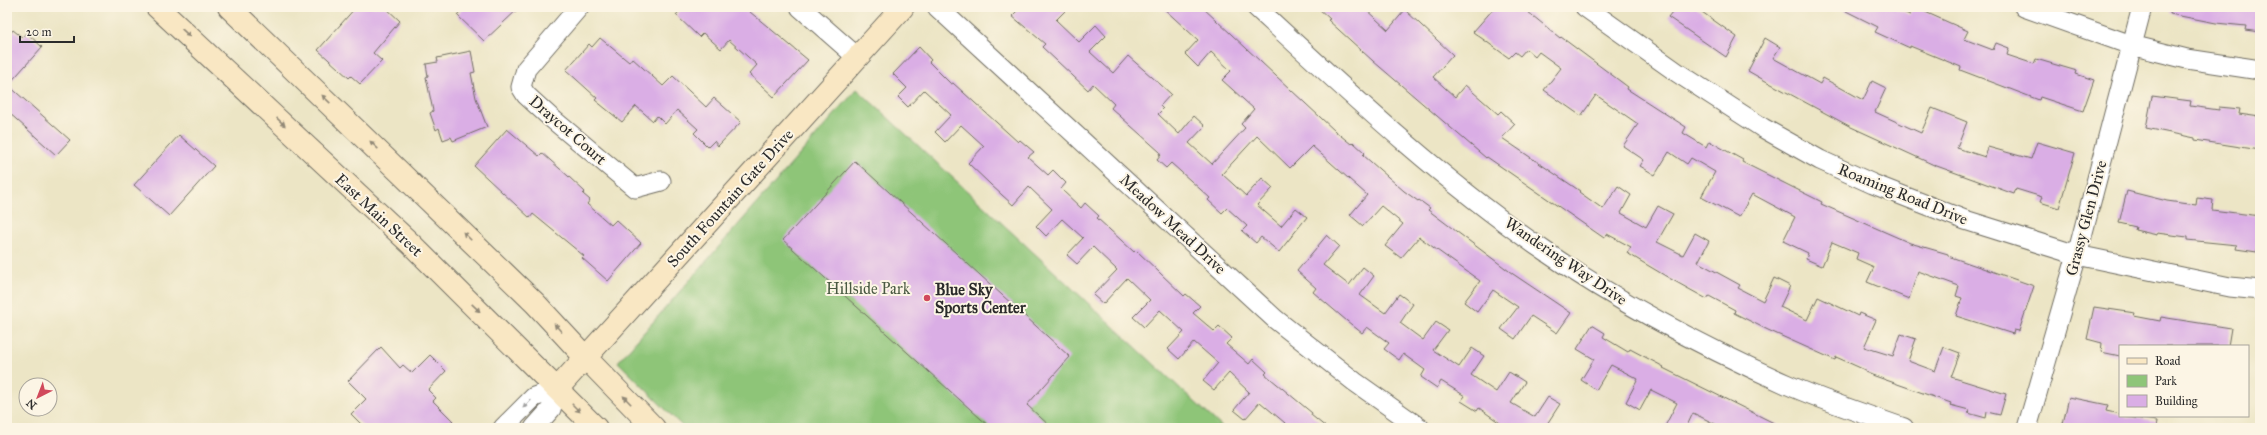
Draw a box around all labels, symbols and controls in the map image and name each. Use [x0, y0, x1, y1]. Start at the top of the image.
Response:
scale bar [20, 18, 74, 44]
text: 20 m [26, 25, 52, 39]
one-way arrow [181, 28, 191, 38]
street label: Draycot Court [526, 91, 611, 169]
one-way arrow [321, 94, 331, 104]
one-way arrow [276, 117, 286, 127]
street label: South Fountain Gate Drive [663, 125, 797, 271]
one-way arrow [369, 141, 379, 150]
street label: Grassy Glen Drive [2061, 158, 2111, 278]
street label: Roaming Road Drive [1835, 159, 1971, 230]
street label: East Main Street [331, 170, 427, 261]
street label: Meadow Mead Drive [1116, 170, 1230, 278]
street label: Wandering Way Drive [1501, 213, 1631, 310]
one-way arrow [462, 231, 472, 241]
park label: Hillside Park [826, 279, 911, 298]
place label: Blue Sky Sports Center [935, 280, 1027, 318]
marker: Blue Sky Sports Center [922, 293, 932, 303]
one-way arrow [471, 303, 481, 313]
one-way arrow [554, 323, 563, 334]
legend [2119, 345, 2249, 417]
text: Road [2155, 354, 2181, 368]
text: Park [2155, 374, 2177, 388]
north arrow [18, 377, 58, 417]
text: Building [2155, 394, 2198, 409]
one-way arrow [622, 395, 632, 405]
text: N [23, 396, 39, 412]
one-way arrow [522, 399, 532, 409]
one-way arrow [571, 403, 581, 413]

